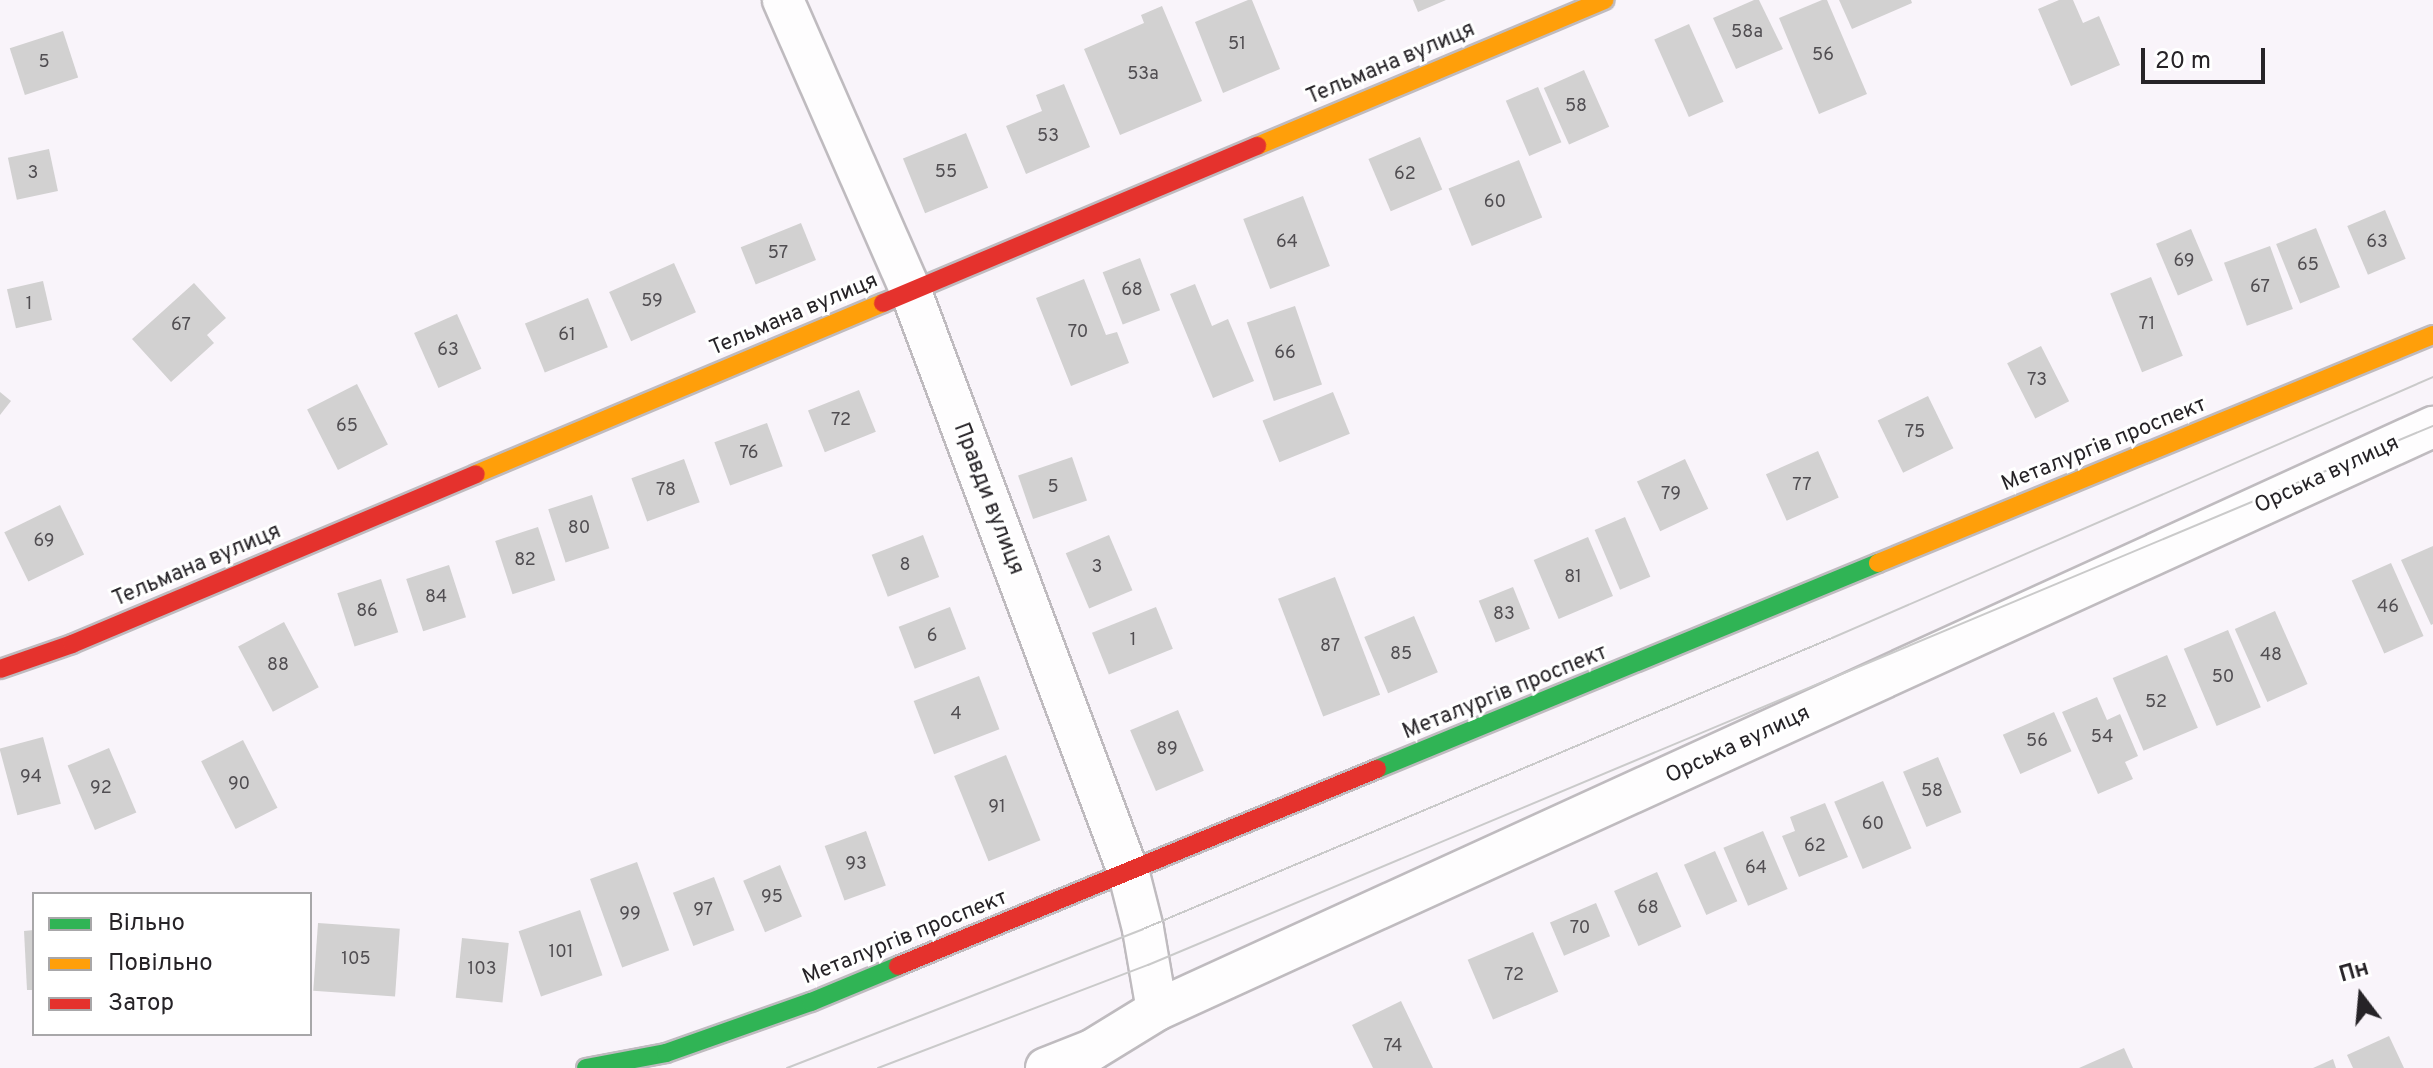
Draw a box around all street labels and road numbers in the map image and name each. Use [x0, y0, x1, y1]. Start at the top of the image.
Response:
street label: Тельмана вулиця [1303, 17, 1479, 111]
street label: Тельмана вулиця [706, 268, 882, 362]
street label: Металургів проспект [1998, 392, 2210, 498]
street label: Правди вулиця [947, 419, 1029, 579]
street label: Орська вулиця [2251, 430, 2403, 520]
street label: Тельмана вулиця [109, 519, 285, 613]
street label: Металургів проспект [1399, 640, 1611, 746]
street label: Орська вулиця [1662, 700, 1814, 790]
street label: Металургів проспект [799, 885, 1011, 991]

